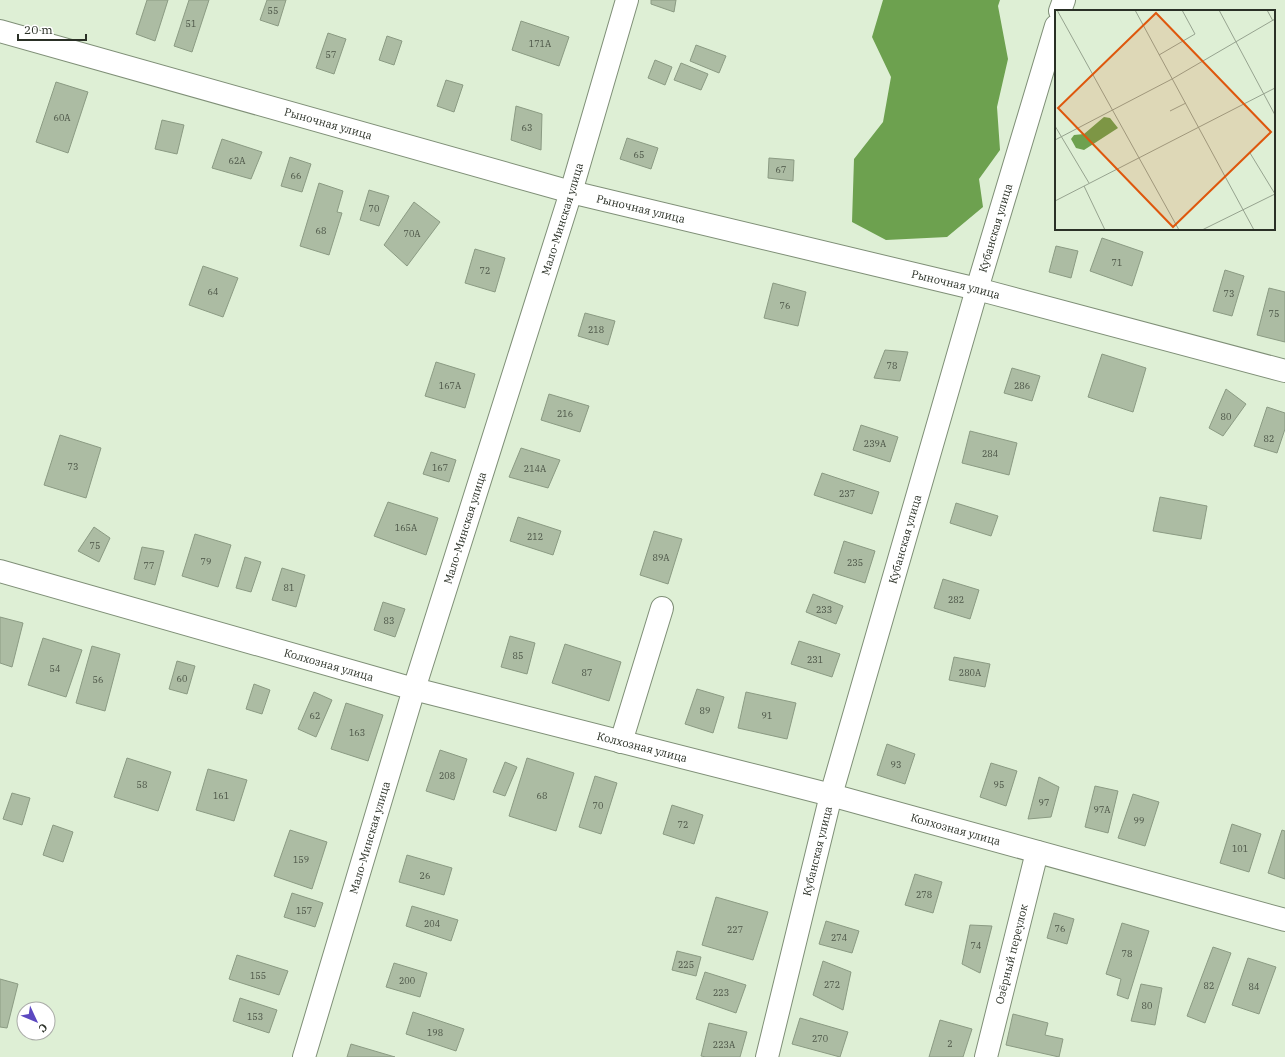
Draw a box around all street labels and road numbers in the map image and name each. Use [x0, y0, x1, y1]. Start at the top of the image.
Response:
street label: Рыночная улица [283, 104, 374, 143]
street label: Мало-Минская улица [538, 161, 586, 277]
street label: Кубанская улица [975, 182, 1015, 274]
street label: Рыночная улица [595, 191, 687, 226]
street label: Рыночная улица [910, 267, 1002, 302]
street label: Мало-Минская улица [441, 470, 489, 586]
street label: Кубанская улица [885, 493, 924, 585]
street label: Колхозная улица [282, 645, 375, 684]
street label: Колхозная улица [596, 729, 689, 765]
street label: Мало-Минская улица [346, 780, 393, 896]
street label: Кубанская улица [800, 805, 835, 897]
street label: Колхозная улица [909, 810, 1002, 848]
street label: Озёрный переулок [992, 902, 1031, 1006]

